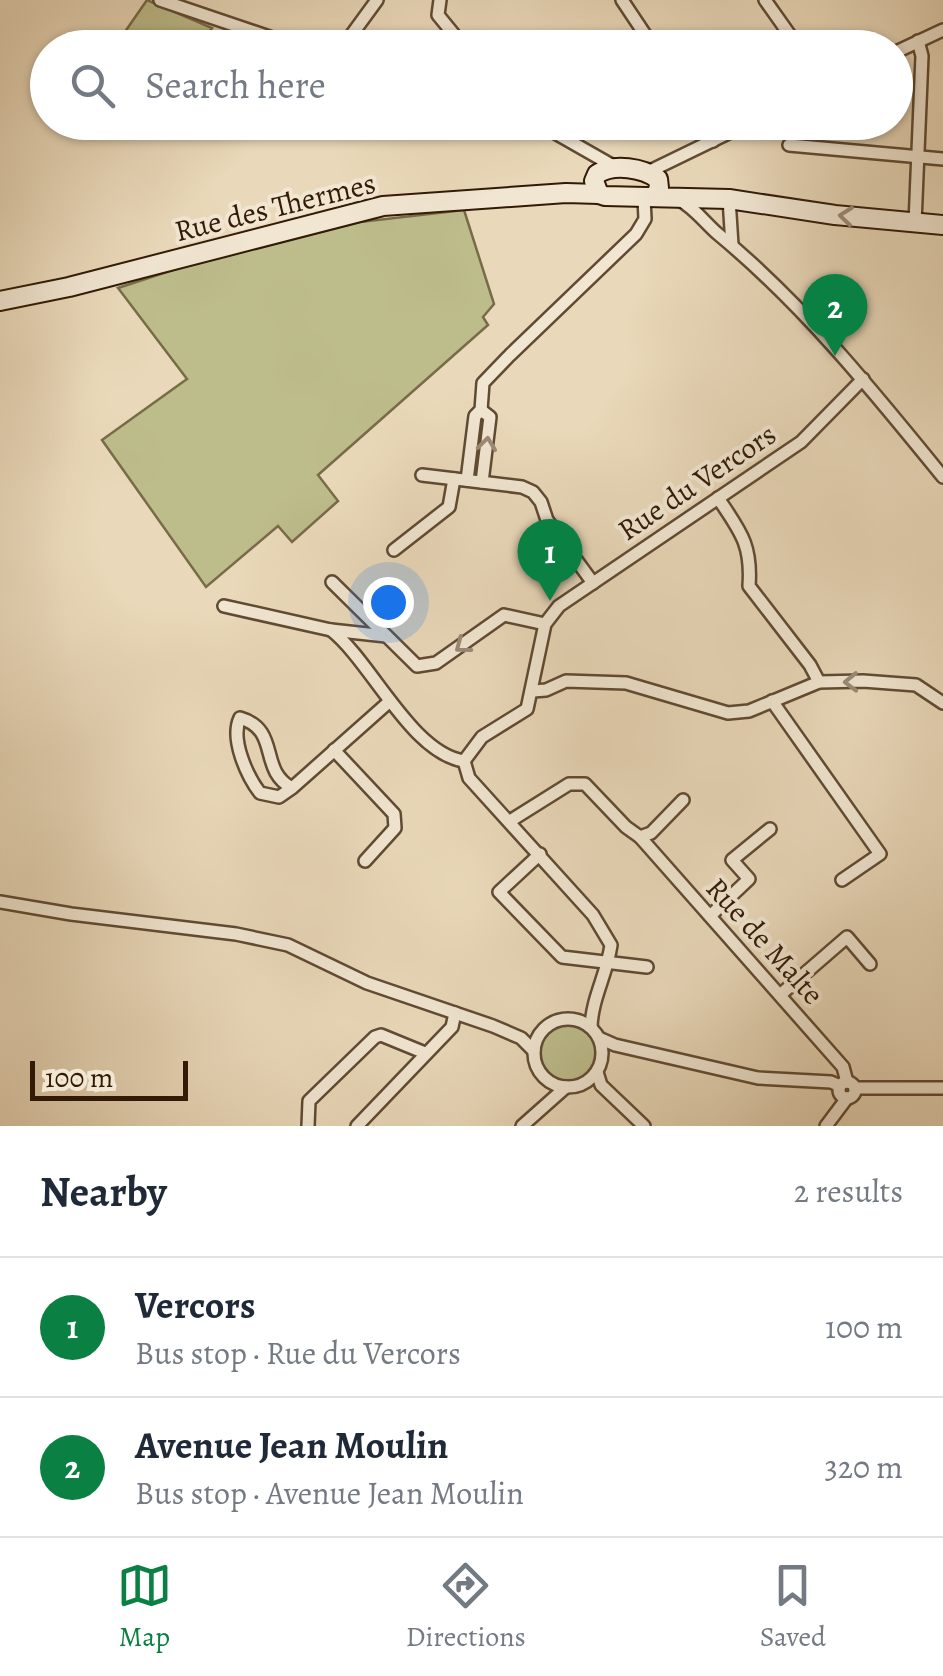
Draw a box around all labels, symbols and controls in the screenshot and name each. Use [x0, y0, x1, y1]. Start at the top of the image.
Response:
search box [30, 30, 913, 140]
icon: search [65, 58, 120, 113]
text: Search here [145, 59, 326, 111]
street label: Rue des Thermes [170, 163, 380, 251]
one-way arrow [838, 205, 854, 227]
pin: 2 [802, 274, 868, 356]
street label: Rue du Vercors [610, 414, 784, 550]
one-way arrow [475, 436, 496, 452]
pin: 1 [518, 518, 582, 601]
your location [363, 577, 414, 628]
one-way arrow [455, 634, 473, 651]
one-way arrow [843, 671, 859, 692]
street label: Rue de Malte [697, 869, 833, 1013]
scale bar [30, 1056, 188, 1100]
text: 100 m [45, 1059, 113, 1097]
text: Nearby [40, 1163, 167, 1220]
text: 2 results [794, 1169, 903, 1213]
text: Vercors [135, 1279, 255, 1331]
text: 1 [67, 1305, 78, 1349]
text: 100 m [825, 1305, 903, 1349]
text: Bus stop · Rue du Vercors [135, 1331, 461, 1375]
text: Avenue Jean Moulin [135, 1419, 448, 1471]
text: 2 [65, 1445, 80, 1489]
text: 320 m [824, 1445, 903, 1489]
text: Bus stop · Avenue Jean Moulin [135, 1471, 524, 1515]
tab: Map [117, 1558, 172, 1656]
tab: Directions [406, 1558, 526, 1656]
tab: Saved [760, 1558, 826, 1656]

